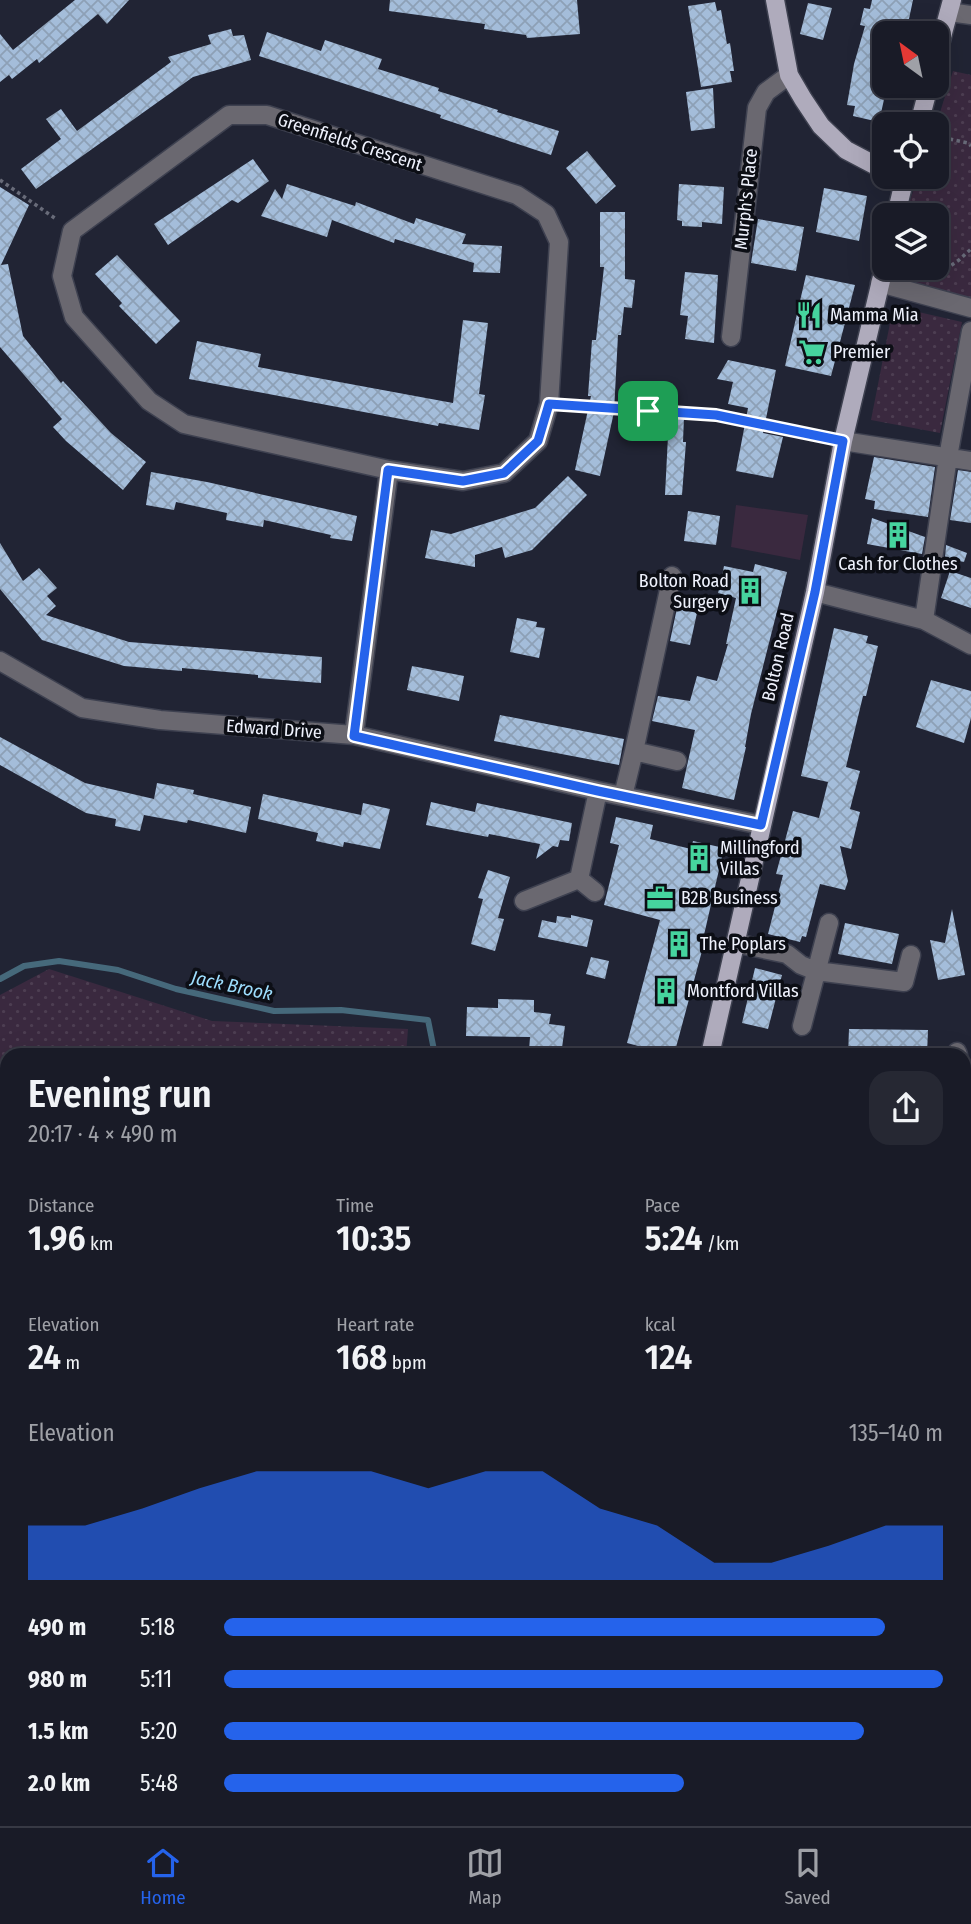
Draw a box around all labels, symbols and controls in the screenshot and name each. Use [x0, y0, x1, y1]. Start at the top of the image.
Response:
north arrow [872, 21, 948, 98]
map controls [872, 21, 949, 280]
street label: Greenfields Crescent [275, 108, 425, 176]
button: locate [872, 112, 949, 189]
street label: Murph's Place [730, 147, 762, 251]
button: layers [872, 203, 949, 280]
restaurant icon: Mamma Mia [794, 300, 824, 330]
place label: Mamma Mia [830, 304, 919, 326]
supermarket icon: Premier [797, 337, 827, 367]
place label: Premier [833, 341, 891, 363]
pin [618, 381, 678, 441]
icon: arrive [629, 392, 667, 430]
building icon: Cash for Clothes [883, 520, 913, 550]
place label: Cash for Clothes [838, 553, 958, 575]
place label: Bolton Road Surgery [639, 570, 729, 613]
building icon: Bolton Road Surgery [735, 576, 765, 606]
street label: Bolton Road [757, 611, 799, 703]
street label: Edward Drive [225, 715, 323, 743]
place label: Millingford Villas [720, 837, 800, 880]
building icon: Millingford Villas [684, 843, 714, 873]
office icon: B2B Business [645, 883, 675, 913]
place label: B2B Business [681, 887, 778, 909]
building icon: The Poplars [664, 929, 694, 959]
place label: The Poplars [700, 933, 786, 955]
water label: Jack Brook [188, 965, 275, 1005]
building icon: Montford Villas [651, 976, 681, 1006]
place label: Montford Villas [687, 980, 799, 1002]
text: Evening run [28, 1071, 212, 1117]
button: share [869, 1071, 943, 1145]
text: 20:17 · 4 × 490 m [28, 1120, 177, 1148]
text: Distance [28, 1194, 95, 1217]
text: Time [336, 1194, 374, 1217]
text: Pace [645, 1194, 680, 1217]
text: 1.96 [28, 1217, 86, 1259]
text: 10:35 [336, 1217, 411, 1259]
text: 5:24 [645, 1217, 703, 1259]
text: km [86, 1232, 113, 1255]
text: /km [703, 1232, 739, 1255]
text: Elevation [28, 1313, 100, 1336]
text: Heart rate [336, 1313, 414, 1336]
text: kcal [645, 1313, 675, 1336]
text: 24 [28, 1336, 61, 1378]
text: 168 [336, 1336, 387, 1378]
text: 124 [645, 1336, 692, 1378]
text: m [61, 1351, 80, 1374]
text: bpm [387, 1351, 427, 1374]
text: Elevation [28, 1419, 115, 1447]
text: 135–140 m [849, 1419, 943, 1447]
text: 490 m [28, 1613, 86, 1641]
text: 5:18 [140, 1613, 175, 1641]
text: 980 m [28, 1665, 87, 1693]
text: 5:11 [140, 1665, 172, 1693]
text: 1.5 km [28, 1717, 89, 1745]
text: 5:20 [140, 1717, 178, 1745]
text: 2.0 km [28, 1769, 90, 1797]
text: 5:48 [140, 1769, 178, 1797]
tab: Home [140, 1844, 186, 1909]
tab: Map [466, 1844, 504, 1909]
tab: Saved [784, 1844, 831, 1909]

